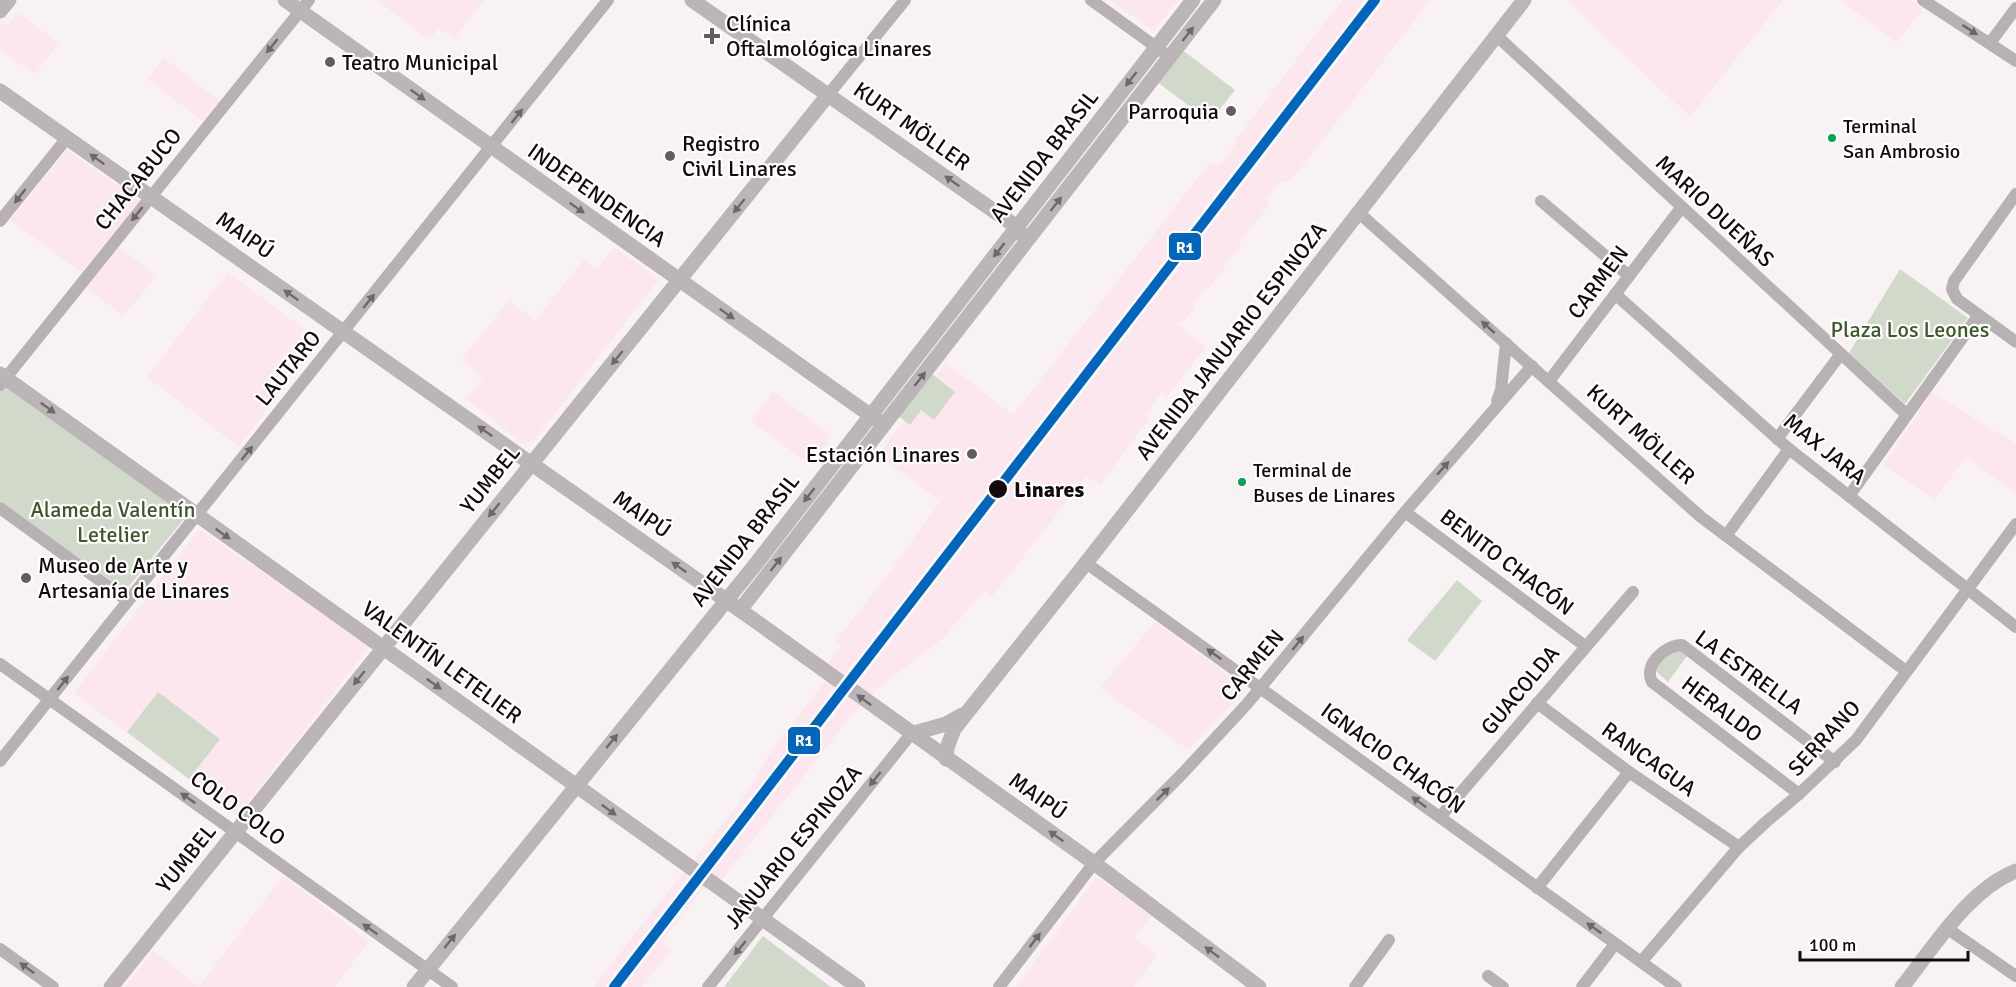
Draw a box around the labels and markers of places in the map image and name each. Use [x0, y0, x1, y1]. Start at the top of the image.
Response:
place label: Clínica Oftalmológica Linares [726, 10, 932, 62]
marker: Clínica Oftalmológica Linares [703, 27, 721, 45]
place label: Teatro Municipal [342, 49, 498, 76]
marker: Teatro Municipal [323, 55, 337, 69]
place label: Parroquia [1128, 98, 1219, 125]
marker: Parroquia [1224, 104, 1238, 118]
place label: Terminal San Ambrosio [1843, 114, 1960, 164]
place label: Registro Civil Linares [682, 130, 797, 182]
marker: Terminal San Ambrosio [1826, 132, 1838, 144]
marker: Registro Civil Linares [663, 149, 677, 163]
place label: Estación Linares [806, 441, 960, 468]
marker: Estación Linares [965, 447, 979, 461]
place label: Terminal de Buses de Linares [1253, 458, 1395, 508]
place label: Linares [1014, 476, 1084, 503]
marker: Terminal de Buses de Linares [1236, 476, 1248, 488]
marker: Linares [987, 478, 1009, 500]
place label: Museo de Arte y Artesanía de Linares [38, 552, 229, 604]
marker: Museo de Arte y Artesanía de Linares [19, 571, 33, 585]

